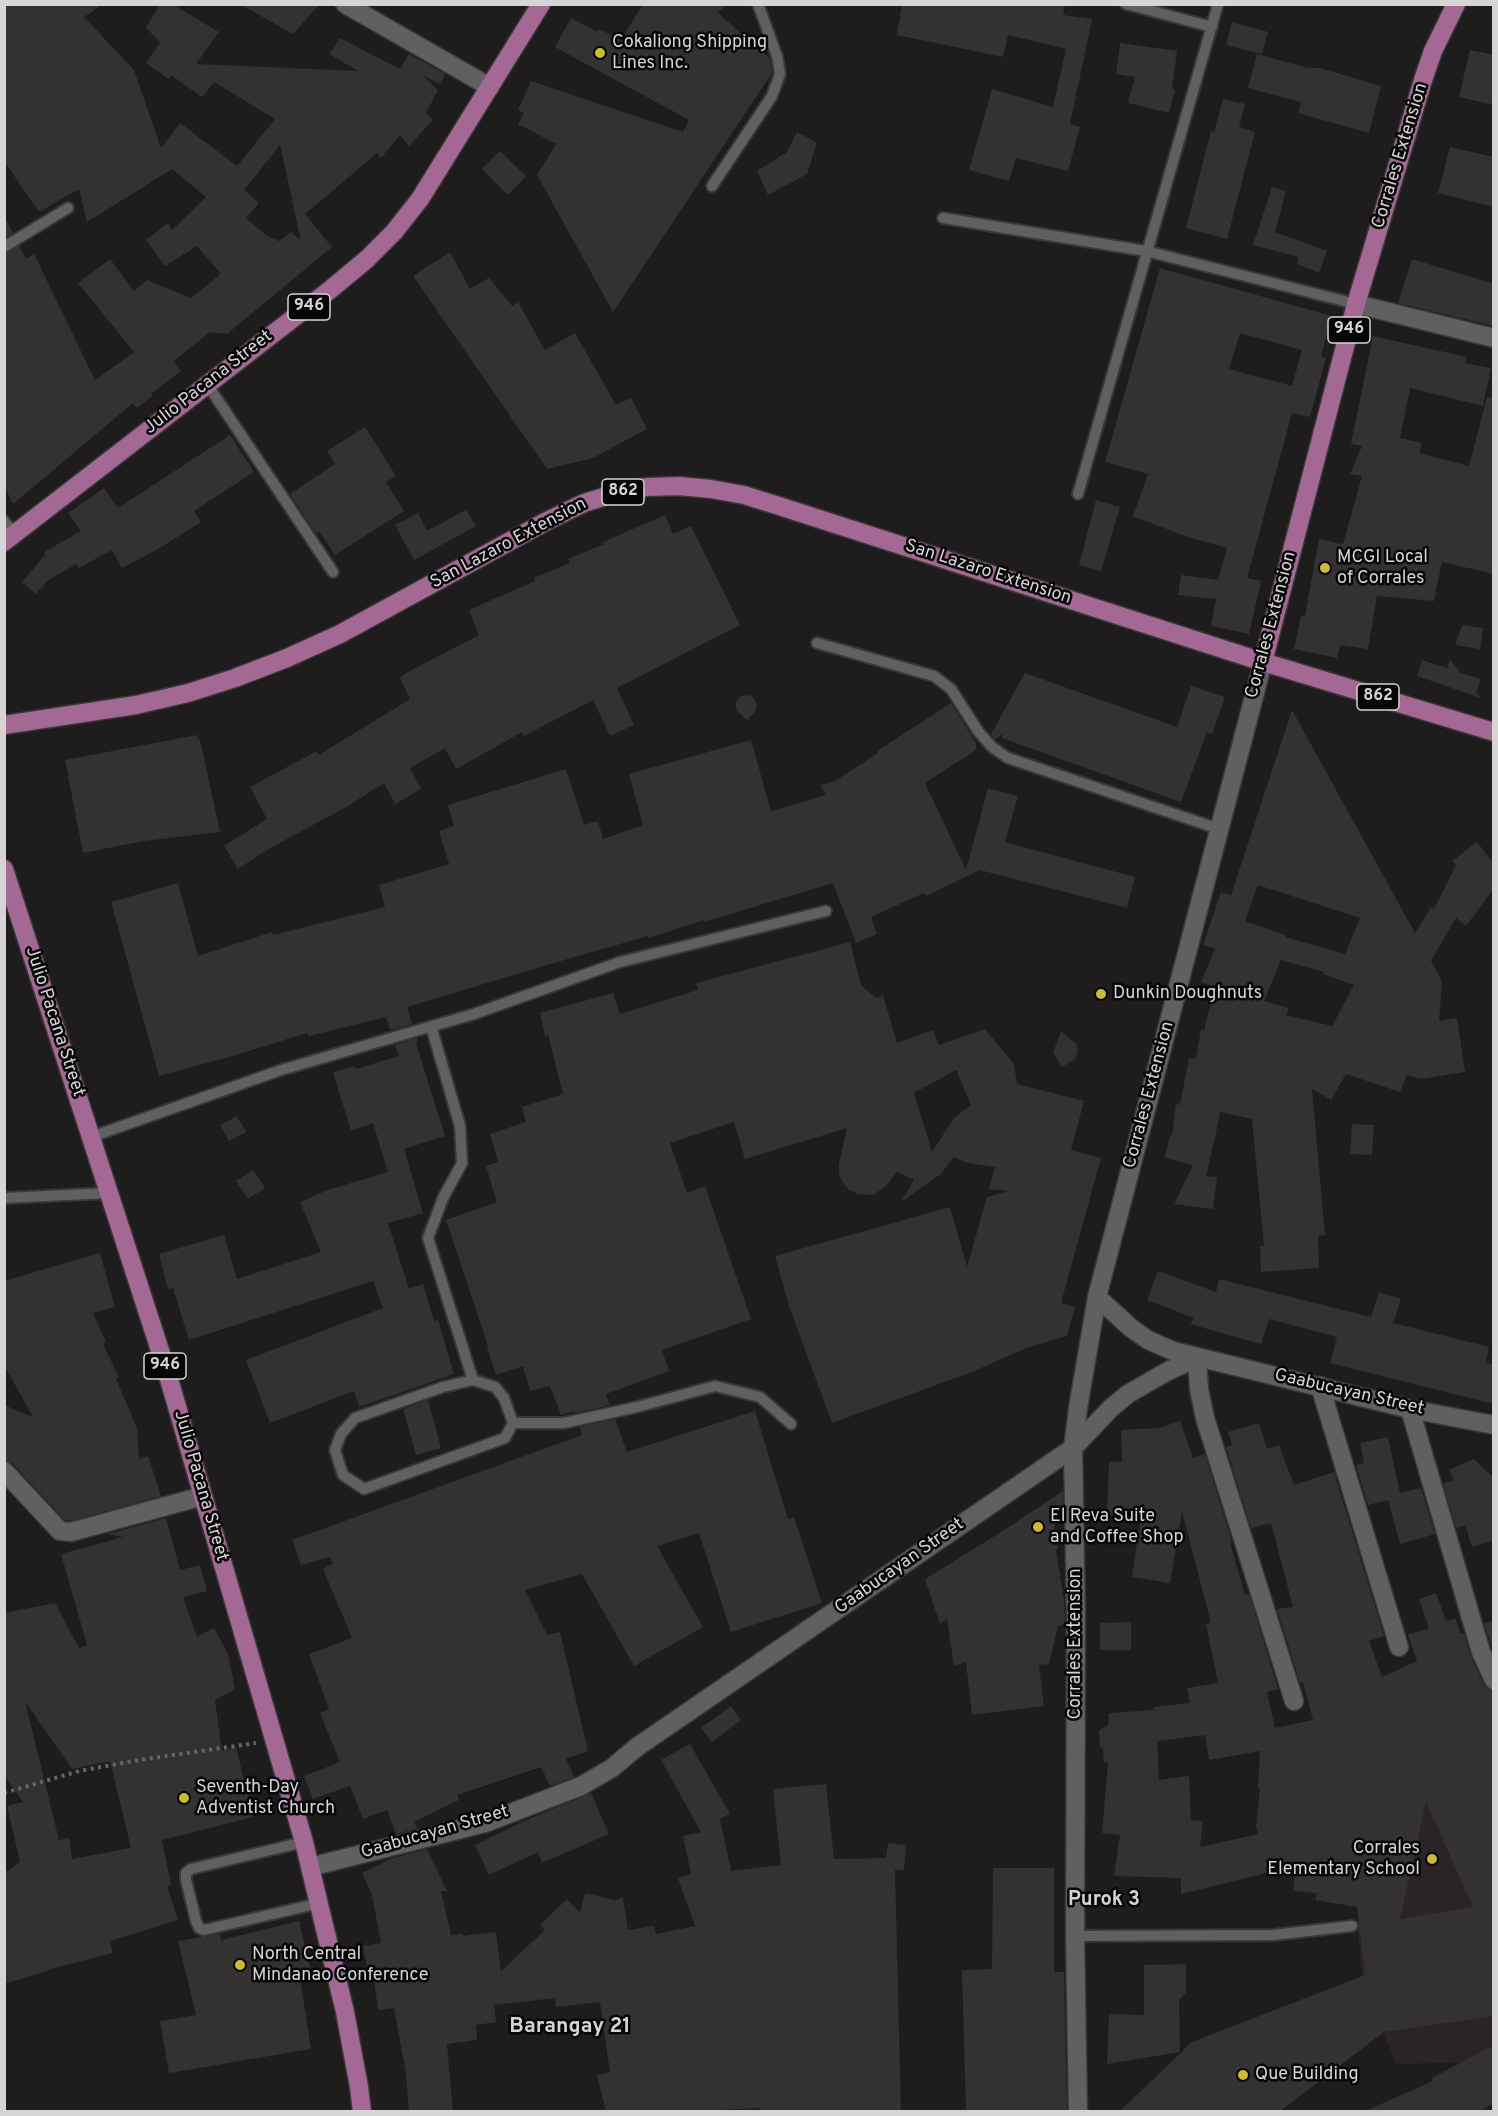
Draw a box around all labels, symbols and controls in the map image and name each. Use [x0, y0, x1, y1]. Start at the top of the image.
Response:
place label: Cokaliong Shipping Lines Inc. [612, 32, 767, 74]
marker: Cokaliong Shipping Lines Inc. [593, 46, 607, 60]
street label: Corrales Extension [1369, 81, 1433, 231]
road number: 946 [288, 294, 330, 320]
road number: 946 [1328, 317, 1370, 343]
street label: Julio Pacana Street [141, 326, 277, 440]
road number: 862 [602, 479, 644, 505]
street label: San Lazaro Extension [427, 494, 591, 594]
street label: San Lazaro Extension [902, 536, 1074, 610]
place label: MCGI Local of Corrales [1337, 547, 1428, 590]
street label: Corrales Extension [1242, 549, 1302, 701]
marker: MCGI Local of Corrales [1318, 561, 1332, 575]
road number: 862 [1357, 684, 1399, 710]
street label: Julio Pacana Street [20, 944, 88, 1100]
place label: Dunkin Doughnuts [1113, 983, 1262, 1005]
marker: Dunkin Doughnuts [1094, 987, 1108, 1001]
street label: Corrales Extension [1120, 1019, 1180, 1171]
road number: 946 [144, 1353, 186, 1379]
street label: Gaabucayan Street [1272, 1365, 1426, 1421]
street label: Julio Pacana Street [168, 1408, 232, 1564]
place label: El Reva Suite and Coffee Shop [1050, 1506, 1184, 1549]
street label: Gaabucayan Street [831, 1514, 969, 1620]
marker: El Reva Suite and Coffee Shop [1031, 1520, 1045, 1534]
street label: Corrales Extension [1065, 1568, 1087, 1720]
place label: Seventh-Day Adventist Church [196, 1777, 335, 1820]
marker: Seventh-Day Adventist Church [177, 1791, 191, 1805]
street label: Gaabucayan Street [359, 1802, 511, 1864]
place label: Corrales Elementary School [1267, 1838, 1420, 1880]
marker: Corrales Elementary School [1425, 1852, 1439, 1866]
district label: Purok 3 [1068, 1889, 1140, 1913]
place label: North Central Mindanao Conference [252, 1944, 428, 1986]
marker: North Central Mindanao Conference [233, 1958, 247, 1972]
district label: Barangay 21 [509, 2015, 631, 2041]
place label: Que Building [1255, 2064, 1359, 2086]
marker: Que Building [1236, 2068, 1250, 2082]

